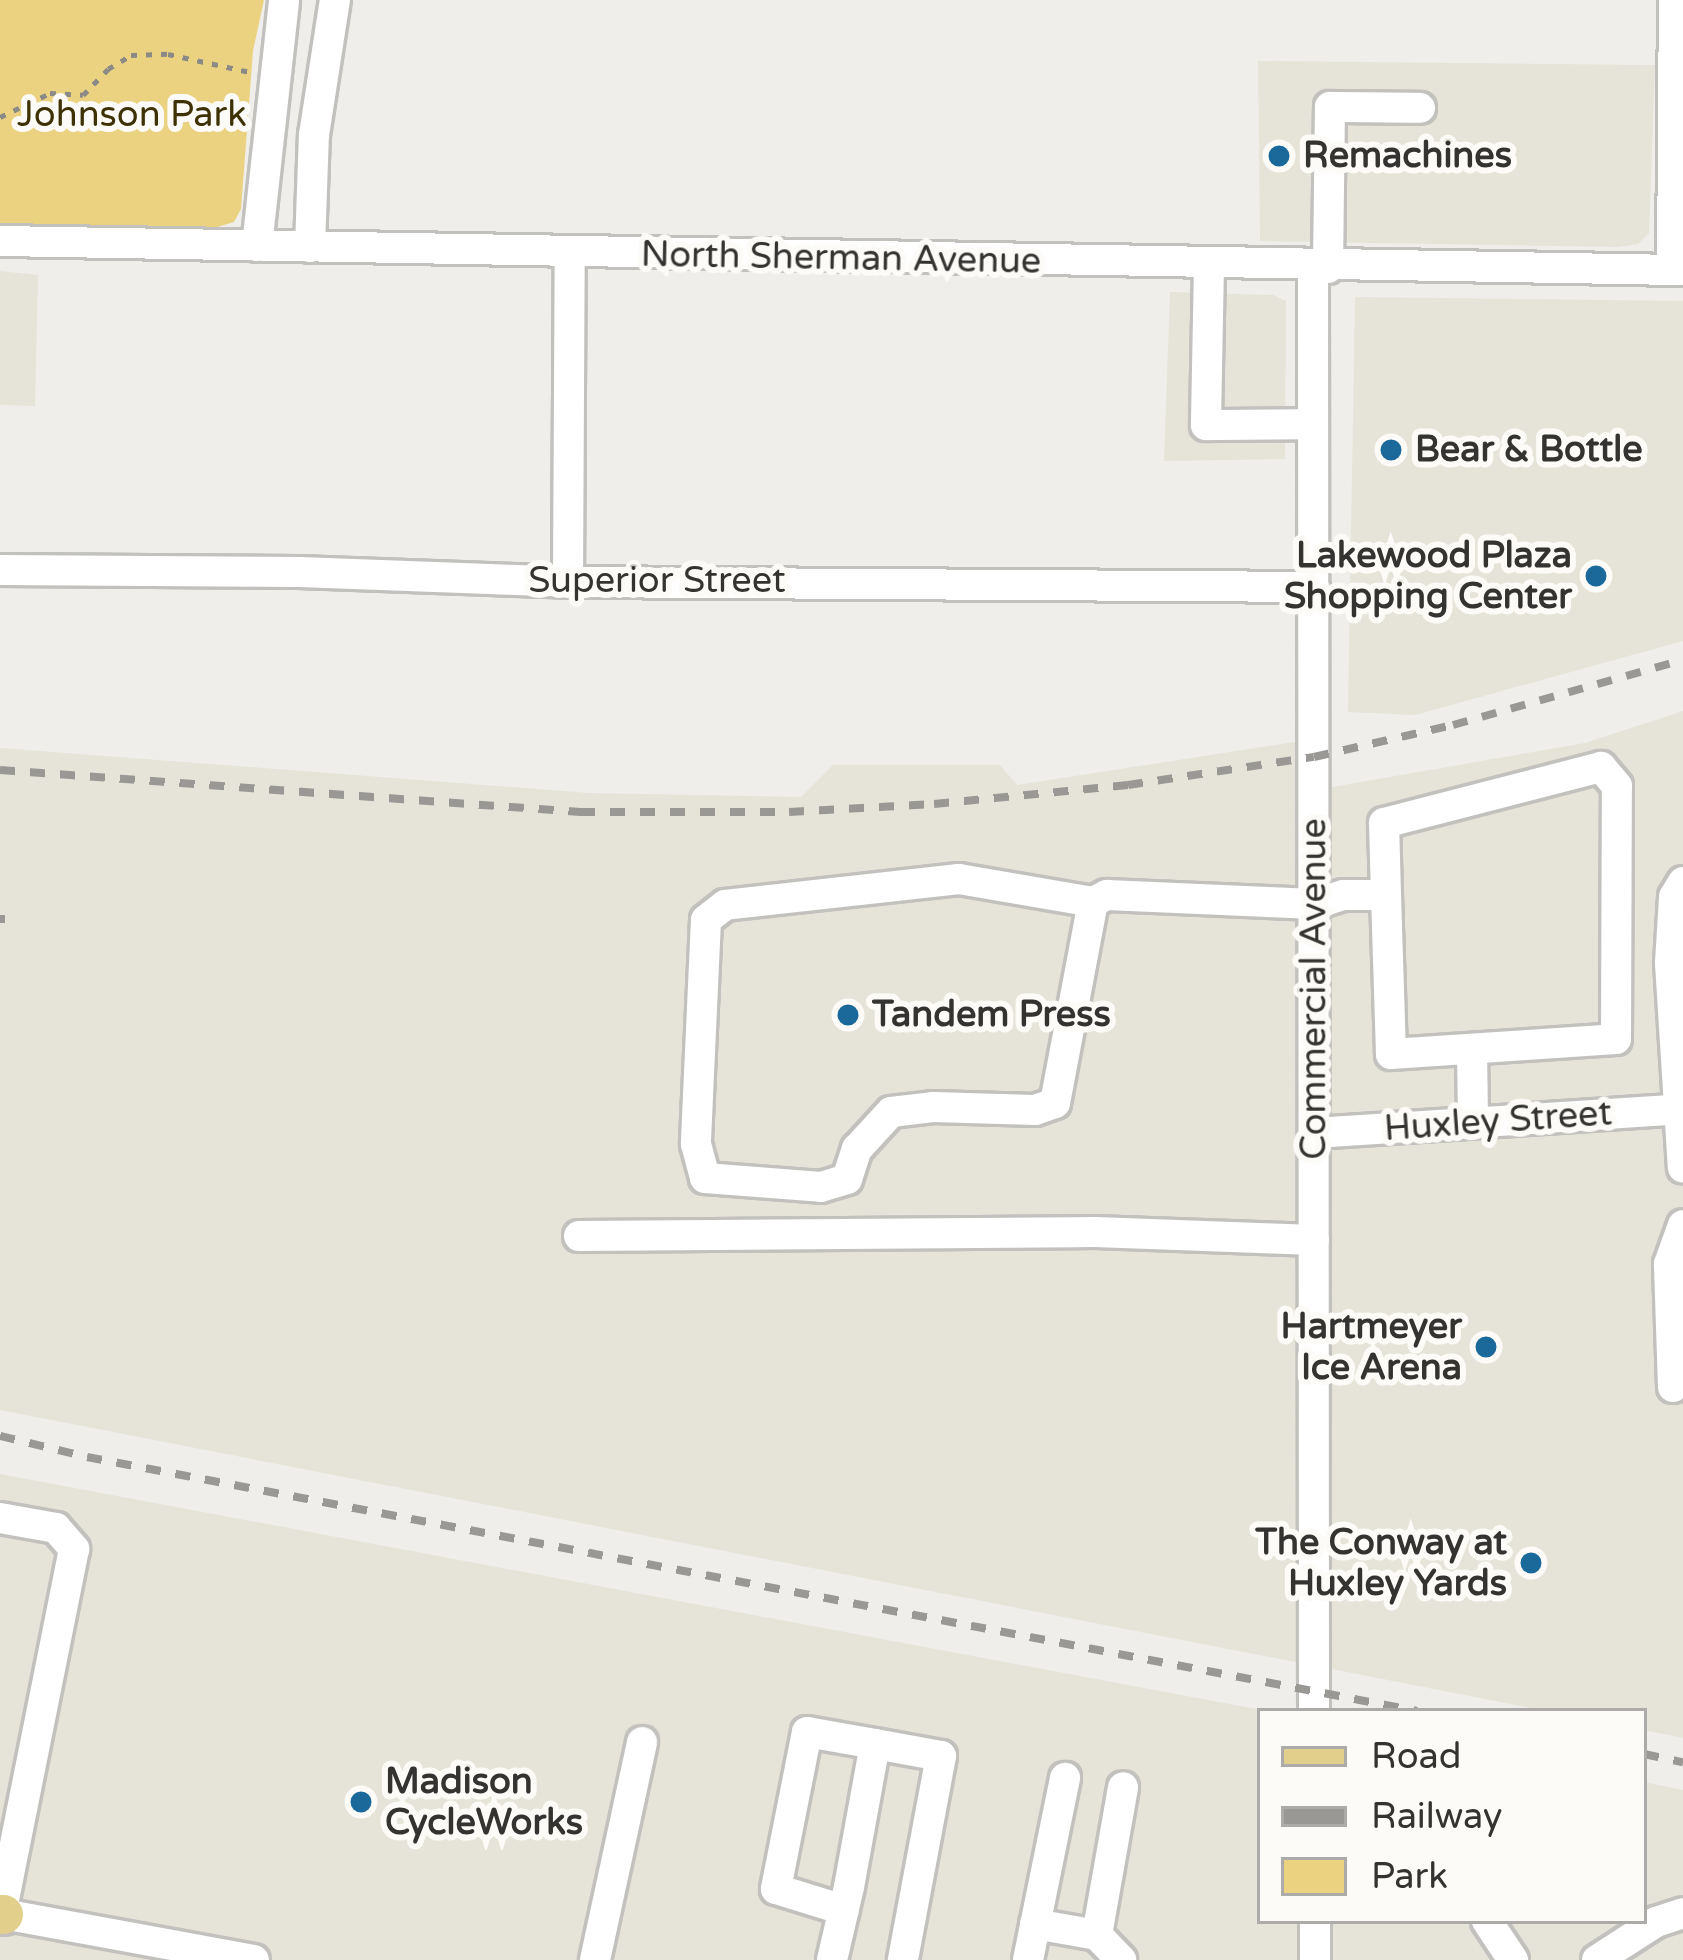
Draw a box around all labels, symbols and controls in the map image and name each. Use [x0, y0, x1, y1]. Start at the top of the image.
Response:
park label: Johnson Park [17, 93, 247, 137]
place label: Remachines [1303, 134, 1512, 178]
marker: Remachines [1266, 143, 1292, 169]
street label: North Sherman Avenue [640, 233, 1042, 283]
place label: Bear & Bottle [1415, 428, 1643, 472]
marker: Bear & Bottle [1378, 437, 1404, 463]
place label: Lakewood Plaza Shopping Center [1284, 533, 1572, 618]
street label: Superior Street [528, 559, 786, 603]
marker: Lakewood Plaza Shopping Center [1583, 563, 1609, 589]
street label: Commercial Avenue [1292, 818, 1336, 1160]
place label: Tandem Press [872, 993, 1111, 1037]
marker: Tandem Press [835, 1002, 861, 1028]
street label: Huxley Street [1383, 1091, 1613, 1151]
place label: Hartmeyer Ice Arena [1281, 1304, 1462, 1389]
marker: Hartmeyer Ice Arena [1473, 1334, 1499, 1360]
place label: The Conway at Huxley Yards [1255, 1520, 1507, 1605]
marker: The Conway at Huxley Yards [1518, 1550, 1544, 1576]
legend [1257, 1708, 1647, 1924]
text: Road [1371, 1735, 1461, 1778]
place label: Madison CycleWorks [385, 1759, 583, 1844]
marker: Madison CycleWorks [348, 1789, 374, 1815]
text: Railway [1371, 1795, 1502, 1838]
text: Park [1371, 1855, 1448, 1898]

